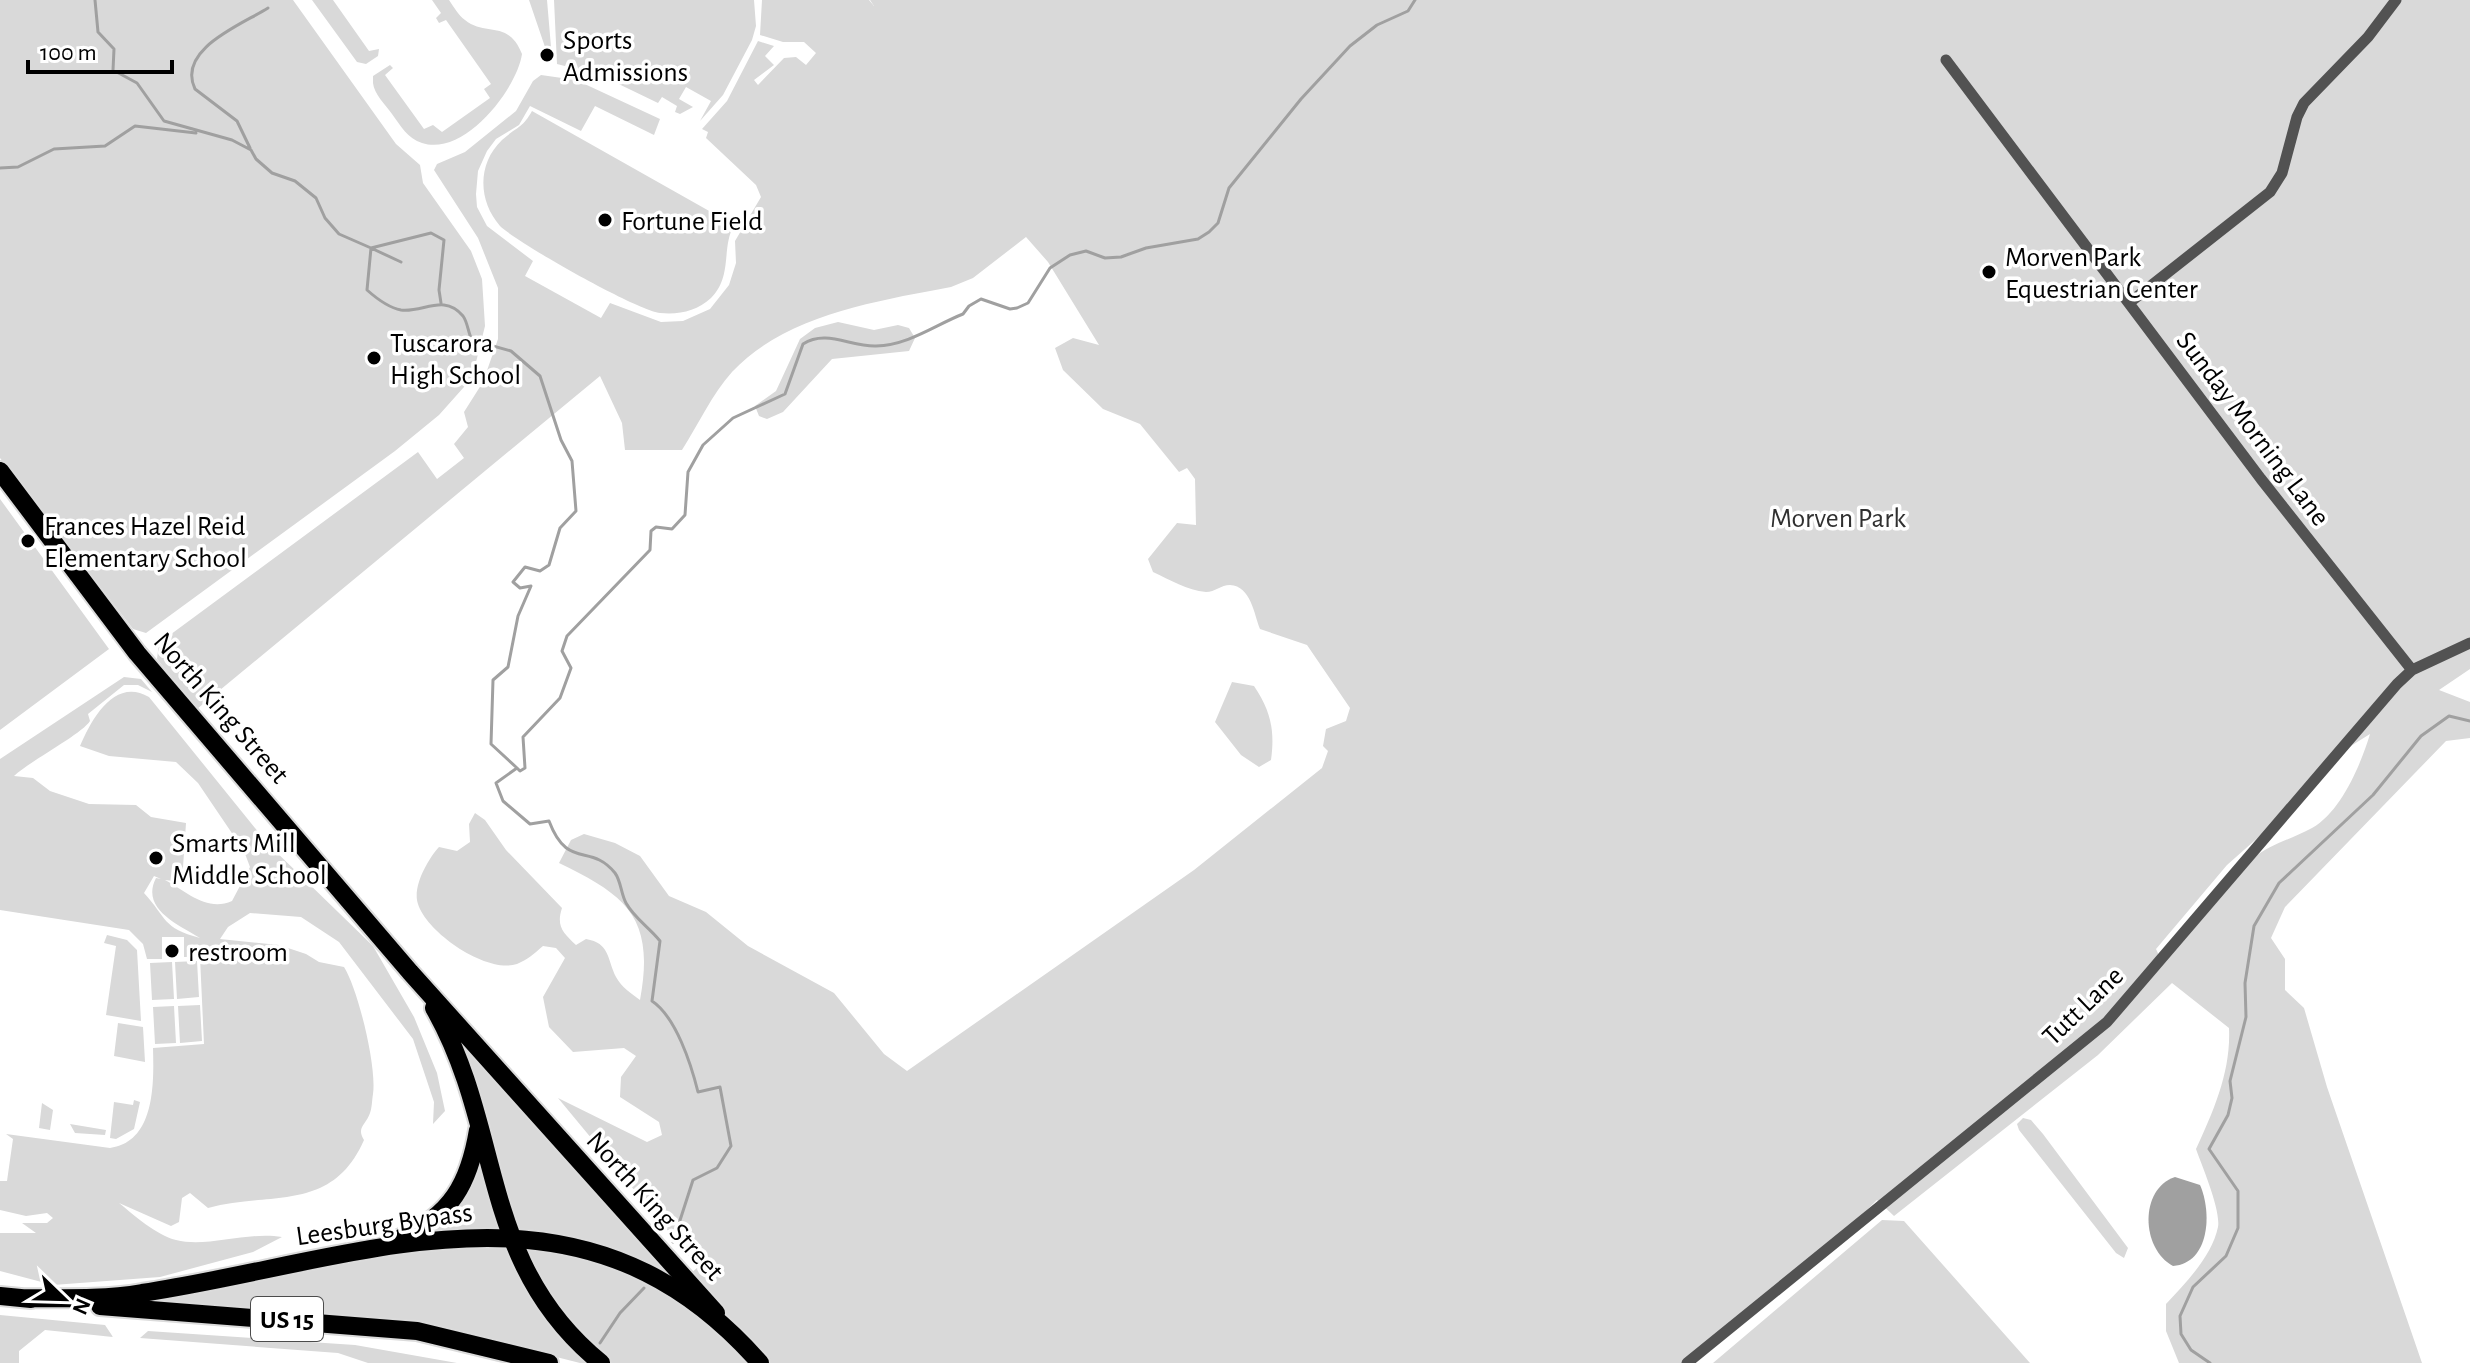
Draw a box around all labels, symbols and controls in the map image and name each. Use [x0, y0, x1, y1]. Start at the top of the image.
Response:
scale bar [28, 24, 172, 74]
place label: Sports Admissions [563, 27, 688, 87]
text: 100 m [40, 41, 97, 65]
marker: Sports Admissions [538, 46, 556, 64]
place label: Fortune Field [621, 208, 763, 236]
marker: Fortune Field [596, 211, 614, 229]
place label: Morven Park Equestrian Center [2005, 244, 2198, 304]
marker: Morven Park Equestrian Center [1980, 263, 1998, 281]
street label: Sunday Morning Lane [2171, 327, 2334, 531]
place label: Tuscarora High School [390, 330, 521, 390]
marker: Tuscarora High School [365, 349, 383, 367]
park label: Morven Park [1770, 505, 1906, 533]
place label: Frances Hazel Reid Elementary School [44, 513, 247, 573]
marker: Frances Hazel Reid Elementary School [19, 532, 37, 550]
street label: North King Street [148, 627, 293, 789]
place label: Smarts Mill Middle School [172, 830, 327, 890]
marker: Smarts Mill Middle School [147, 849, 165, 867]
place label: restroom [188, 939, 288, 967]
marker: restroom [163, 942, 181, 960]
street label: Tutt Lane [2038, 962, 2129, 1051]
street label: North King Street [581, 1126, 728, 1286]
street label: Leesburg Bypass [294, 1199, 474, 1251]
north arrow [24, 1259, 104, 1339]
text: N [68, 1295, 95, 1318]
road number: US 15 [251, 1297, 323, 1341]

